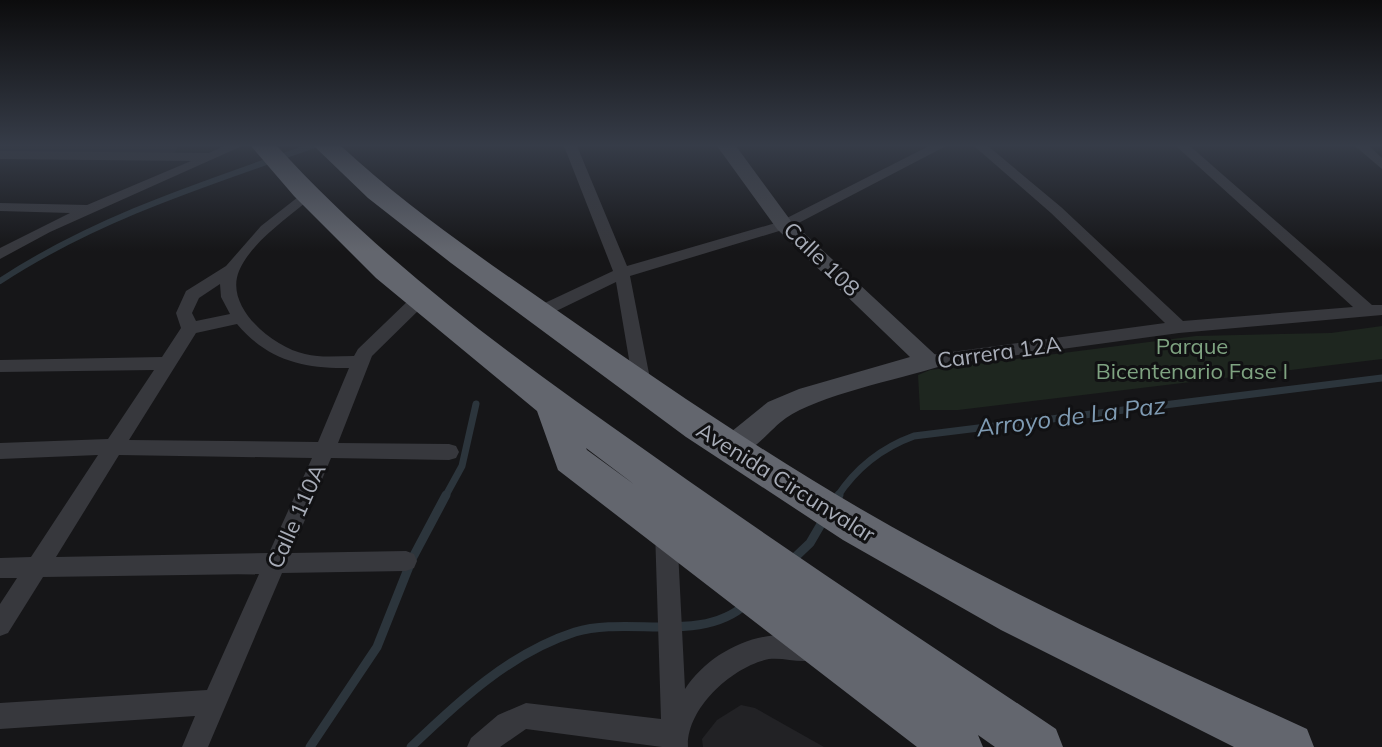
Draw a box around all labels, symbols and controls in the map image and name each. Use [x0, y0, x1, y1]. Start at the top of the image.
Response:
street label: Calle 108 [778, 216, 866, 302]
street label: Carrera 12A [935, 329, 1063, 375]
park label: Parque Bicentenario Fase I [1096, 332, 1288, 385]
water label: Arroyo de La Paz [974, 389, 1168, 443]
street label: Avenida Circunvalar [692, 416, 880, 548]
street label: Calle 110A [260, 459, 332, 573]

